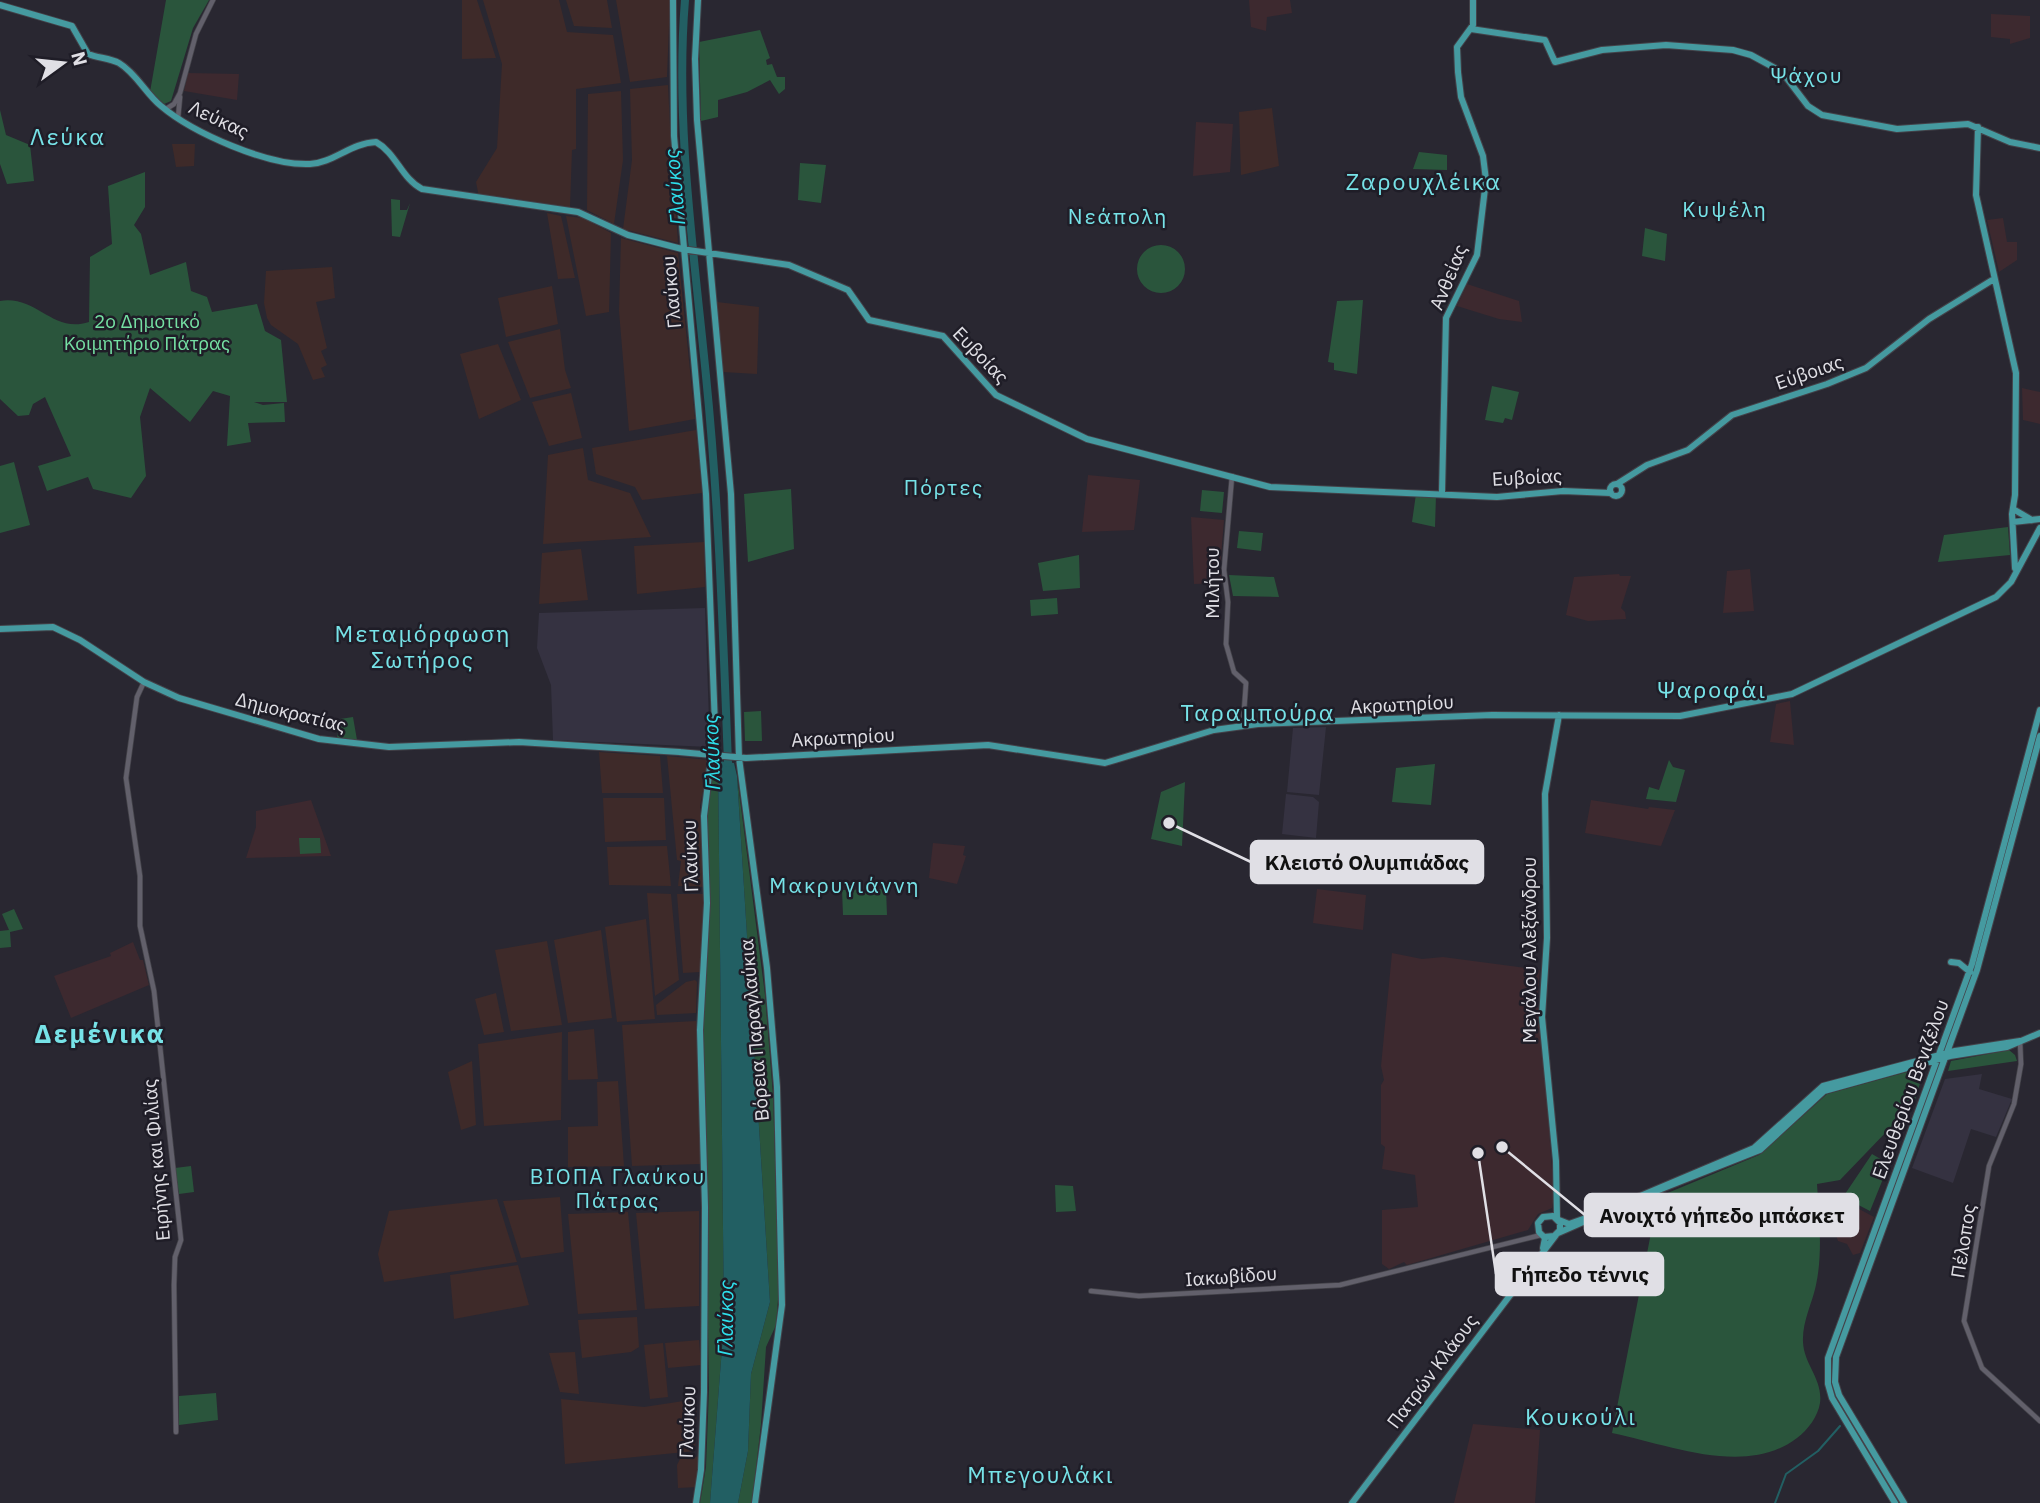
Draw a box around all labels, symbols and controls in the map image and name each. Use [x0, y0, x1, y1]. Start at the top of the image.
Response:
north arrow [28, 28, 98, 98]
text: N [66, 49, 93, 68]
district label: Ψάχου [1770, 61, 1844, 89]
street label: Λεύκας [185, 95, 253, 143]
district label: Λεύκα [30, 121, 106, 151]
water label: Γλαύκος [657, 148, 691, 226]
district label: Ζαρουχλέικα [1346, 166, 1502, 196]
district label: Κυψέλη [1682, 195, 1768, 223]
district label: Νεάπολη [1068, 202, 1168, 230]
street label: Ανθείας [1424, 241, 1472, 313]
street label: Γλαύκου [656, 255, 686, 329]
park label: 2o Δημοτικό Κοιμητήριο Πάτρας [64, 309, 230, 355]
street label: Ευβοίας [948, 321, 1014, 389]
street label: Εύβοιας [1772, 349, 1846, 395]
street label: Ευβοίας [1491, 463, 1563, 491]
district label: Πόρτες [904, 473, 984, 501]
street label: Μιλήτου [1200, 547, 1224, 619]
district label: Μεταμόρφωση Σωτήρος [335, 618, 512, 674]
district label: Ψαροφάι [1657, 674, 1767, 704]
street label: Δημοκρατίας [233, 687, 349, 737]
street label: Ακρωτηρίου [1349, 689, 1455, 719]
district label: Ταραμπούρα [1180, 697, 1336, 727]
water label: Γλαύκος [696, 713, 726, 791]
street label: Ακρωτηρίου [790, 722, 896, 752]
street label: Γλαύκου [677, 819, 703, 893]
callout: Κλειστό Ολυμπιάδας [1251, 841, 1483, 883]
text: Κλειστό Ολυμπιάδας [1265, 848, 1470, 876]
street label: Μεγάλου Αλεξάνδρου [1517, 857, 1541, 1043]
district label: Μακρυγιάννη [769, 871, 921, 899]
street label: Βόρεια Παραγλαύκια [734, 938, 774, 1122]
street label: Ελευθερίου Βενιζέλου [1866, 996, 1954, 1182]
district label: Δεμένικα [34, 1016, 166, 1050]
street label: Ειρήνης και Φιλίας [137, 1078, 175, 1242]
district label: ΒΙΟΠΑ Γλαύκου Πάτρας [530, 1162, 706, 1214]
callout: Ανοιχτό γήπεδο μπάσκετ [1585, 1194, 1858, 1236]
text: Ανοιχτό γήπεδο μπάσκετ [1599, 1201, 1845, 1229]
street label: Πέλοπος [1945, 1202, 1981, 1280]
callout: Γήπεδο τέννις [1496, 1253, 1663, 1295]
text: Γήπεδο τέννις [1511, 1260, 1649, 1288]
street label: Ιακωβίδου [1184, 1261, 1278, 1291]
water label: Γλαύκος [710, 1280, 740, 1356]
street label: Πατρών Κλάους [1381, 1309, 1483, 1433]
street label: Γλαύκου [674, 1385, 700, 1459]
district label: Κουκούλι [1525, 1401, 1637, 1431]
district label: Μπεγουλάκι [967, 1459, 1115, 1489]

